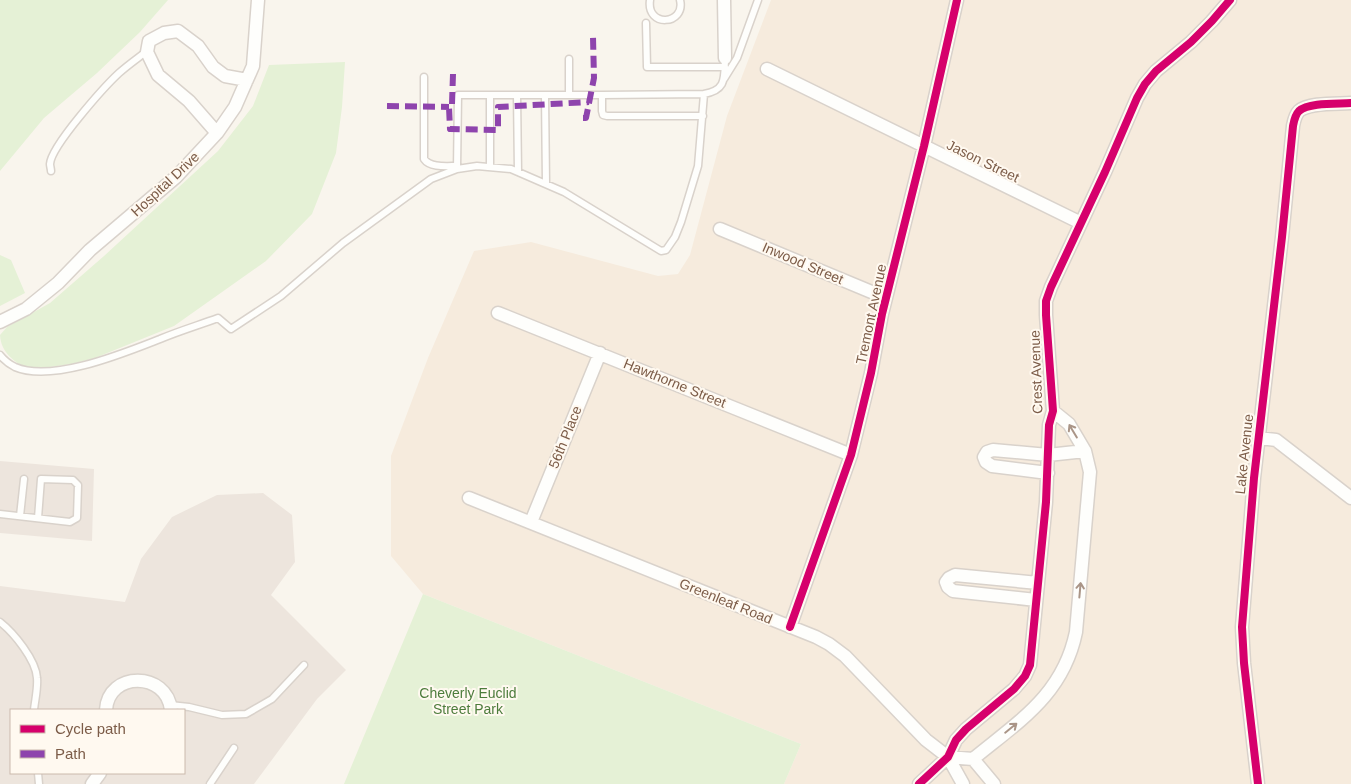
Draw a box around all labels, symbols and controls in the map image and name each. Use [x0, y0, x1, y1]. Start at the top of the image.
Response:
street label: Jason Street [944, 137, 1022, 185]
street label: Hospital Drive [128, 148, 202, 220]
street label: Inwood Street [760, 239, 846, 287]
street label: Tremont Avenue [853, 262, 889, 366]
street label: Crest Avenue [1027, 330, 1045, 414]
street label: Hawthorne Street [621, 355, 729, 411]
street label: 56th Place [545, 403, 585, 471]
street label: Lake Avenue [1232, 413, 1256, 495]
one-way arrow [1068, 425, 1078, 439]
street label: Greenleaf Road [677, 575, 775, 627]
one-way arrow [1075, 582, 1085, 598]
park label: Cheverly Euclid Street Park [419, 685, 517, 717]
legend [10, 709, 185, 774]
text: Cycle path [55, 720, 126, 737]
one-way arrow [1004, 723, 1017, 734]
text: Path [55, 745, 86, 762]

